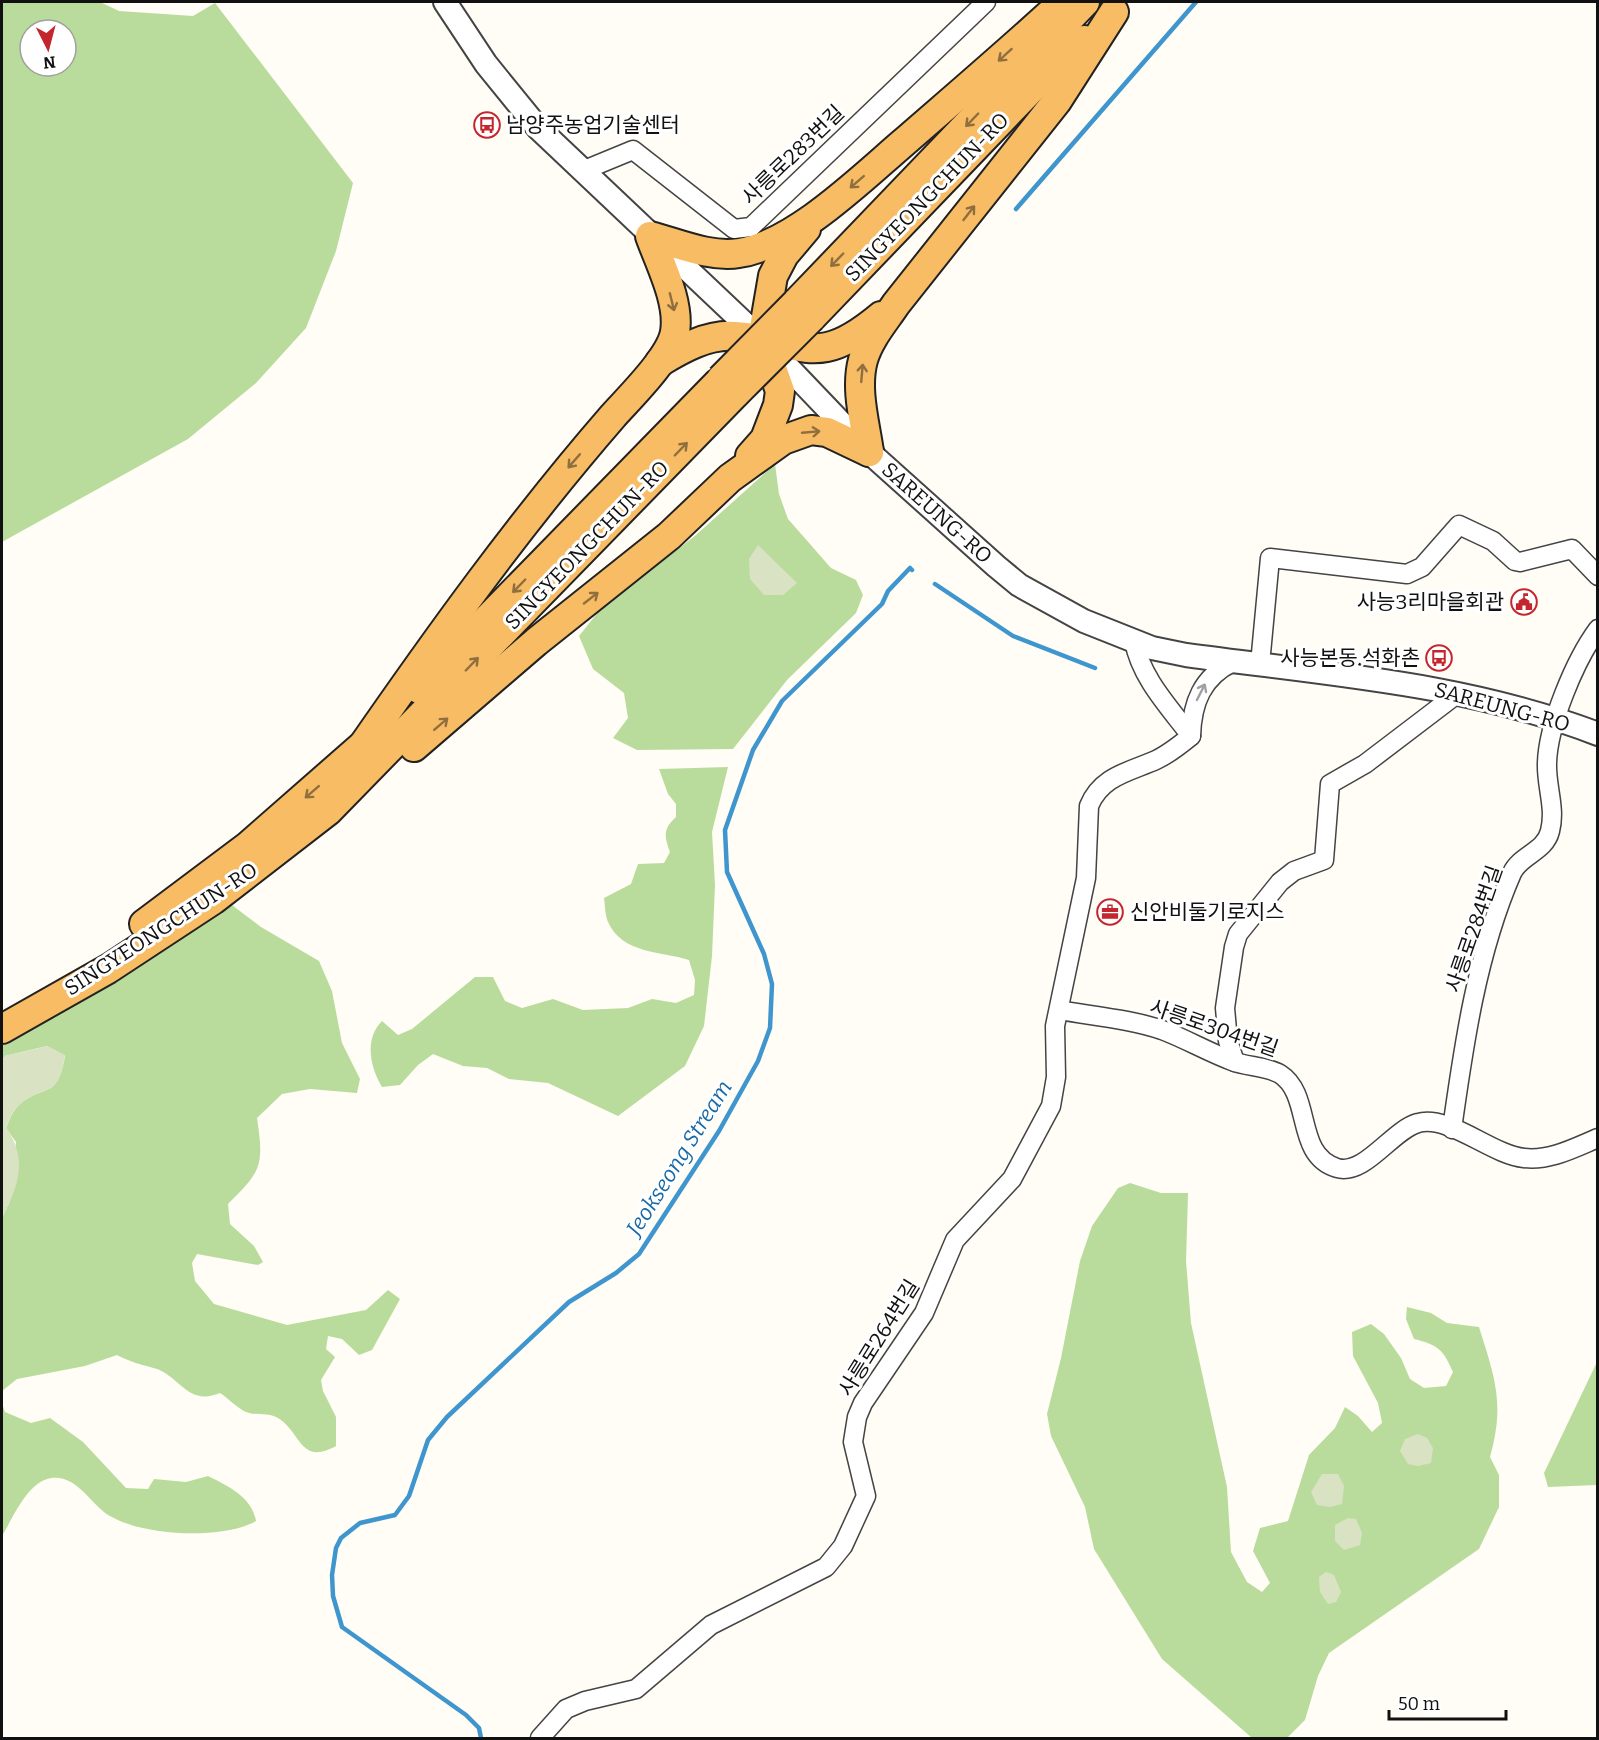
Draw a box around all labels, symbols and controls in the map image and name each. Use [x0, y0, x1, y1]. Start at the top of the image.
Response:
north arrow [18, 18, 78, 78]
one-way arrow [997, 48, 1012, 62]
text: N [42, 52, 57, 73]
street label: 사릉로283번길 [736, 100, 850, 210]
street label: SINGYEONGCHUN-RO [839, 107, 1015, 287]
bus stop icon: 남양주농업기술센터 [472, 110, 502, 140]
place label: 남양주농업기술센터 [506, 112, 680, 138]
one-way arrow [965, 112, 979, 127]
one-way arrow [850, 175, 865, 189]
one-way arrow [962, 205, 975, 221]
one-way arrow [830, 253, 844, 268]
one-way arrow [666, 292, 678, 311]
one-way arrow [857, 364, 868, 384]
one-way arrow [800, 426, 820, 437]
one-way arrow [674, 441, 688, 456]
one-way arrow [567, 453, 581, 468]
street label: SINGYEONGCHUN-RO [499, 455, 675, 635]
street label: SAREUNG-RO [877, 457, 997, 569]
one-way arrow [511, 578, 526, 593]
public building icon: 사능3리마을회관 [1509, 587, 1539, 617]
place label: 사능3리마을회관 [1357, 589, 1504, 615]
one-way arrow [582, 592, 598, 605]
bus stop icon: 사능본동.석화촌 [1424, 643, 1454, 673]
place label: 사능본동.석화촌 [1280, 645, 1420, 671]
one-way arrow [465, 656, 480, 671]
street label: SAREUNG-RO [1431, 676, 1573, 738]
one-way arrow [1195, 684, 1207, 701]
one-way arrow [433, 717, 448, 731]
one-way arrow [305, 785, 320, 799]
street label: SINGYEONGCHUN-RO [60, 857, 262, 1001]
street label: 사릉로284번길 [1440, 862, 1508, 996]
office icon: 신안비둘기로지스 [1095, 897, 1125, 927]
place label: 신안비둘기로지스 [1130, 899, 1285, 925]
street label: 사릉로304번길 [1146, 994, 1282, 1062]
water label: Jeokseong Stream [619, 1075, 738, 1242]
street label: 사릉로264번길 [833, 1275, 925, 1401]
scale bar [1389, 1683, 1506, 1721]
text: 50 m [1398, 1693, 1440, 1715]

